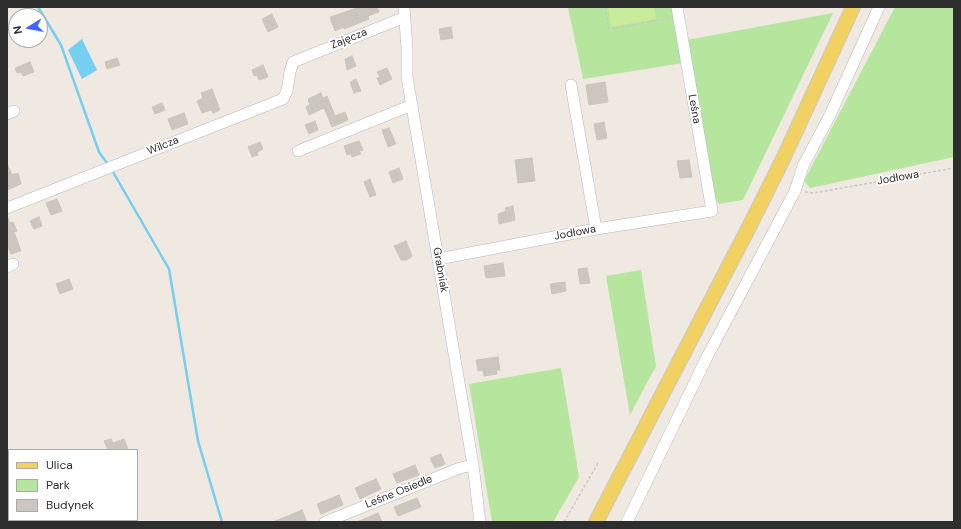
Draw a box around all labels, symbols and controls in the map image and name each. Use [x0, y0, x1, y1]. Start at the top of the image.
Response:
north arrow [8, 8, 48, 48]
text: N [10, 25, 25, 35]
street label: Zajęcza [329, 26, 369, 52]
street label: Leśna [685, 93, 703, 125]
street label: Wilcza [145, 134, 181, 158]
street label: Jodłowa [876, 168, 920, 188]
street label: Jodłowa [553, 222, 597, 244]
street label: Grabniak [430, 246, 450, 294]
legend [8, 449, 138, 521]
text: Ulica [46, 457, 73, 473]
street label: Leśne Osiedle [363, 473, 435, 511]
text: Park [46, 477, 70, 493]
text: Budynek [46, 497, 94, 513]

